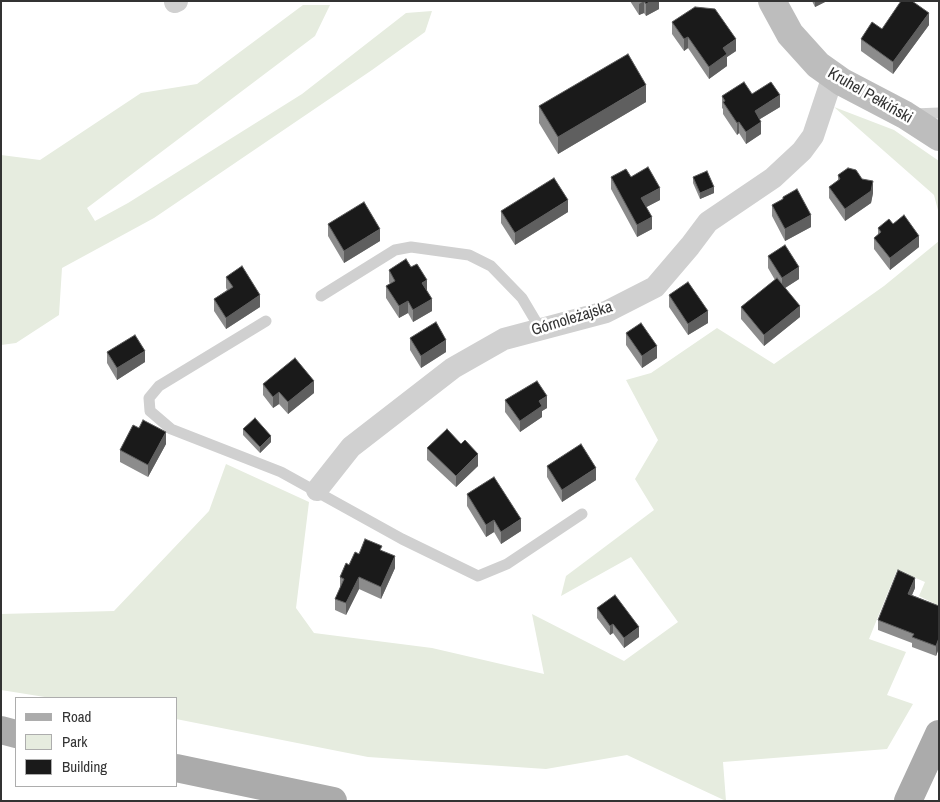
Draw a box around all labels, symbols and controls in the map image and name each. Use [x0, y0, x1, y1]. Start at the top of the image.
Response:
street label: Kruhel Pełkiński [824, 64, 916, 128]
street label: Górnoleżajska [529, 298, 615, 340]
legend [15, 697, 178, 787]
text: Road [62, 706, 91, 727]
text: Park [62, 731, 87, 752]
text: Building [62, 756, 107, 777]

